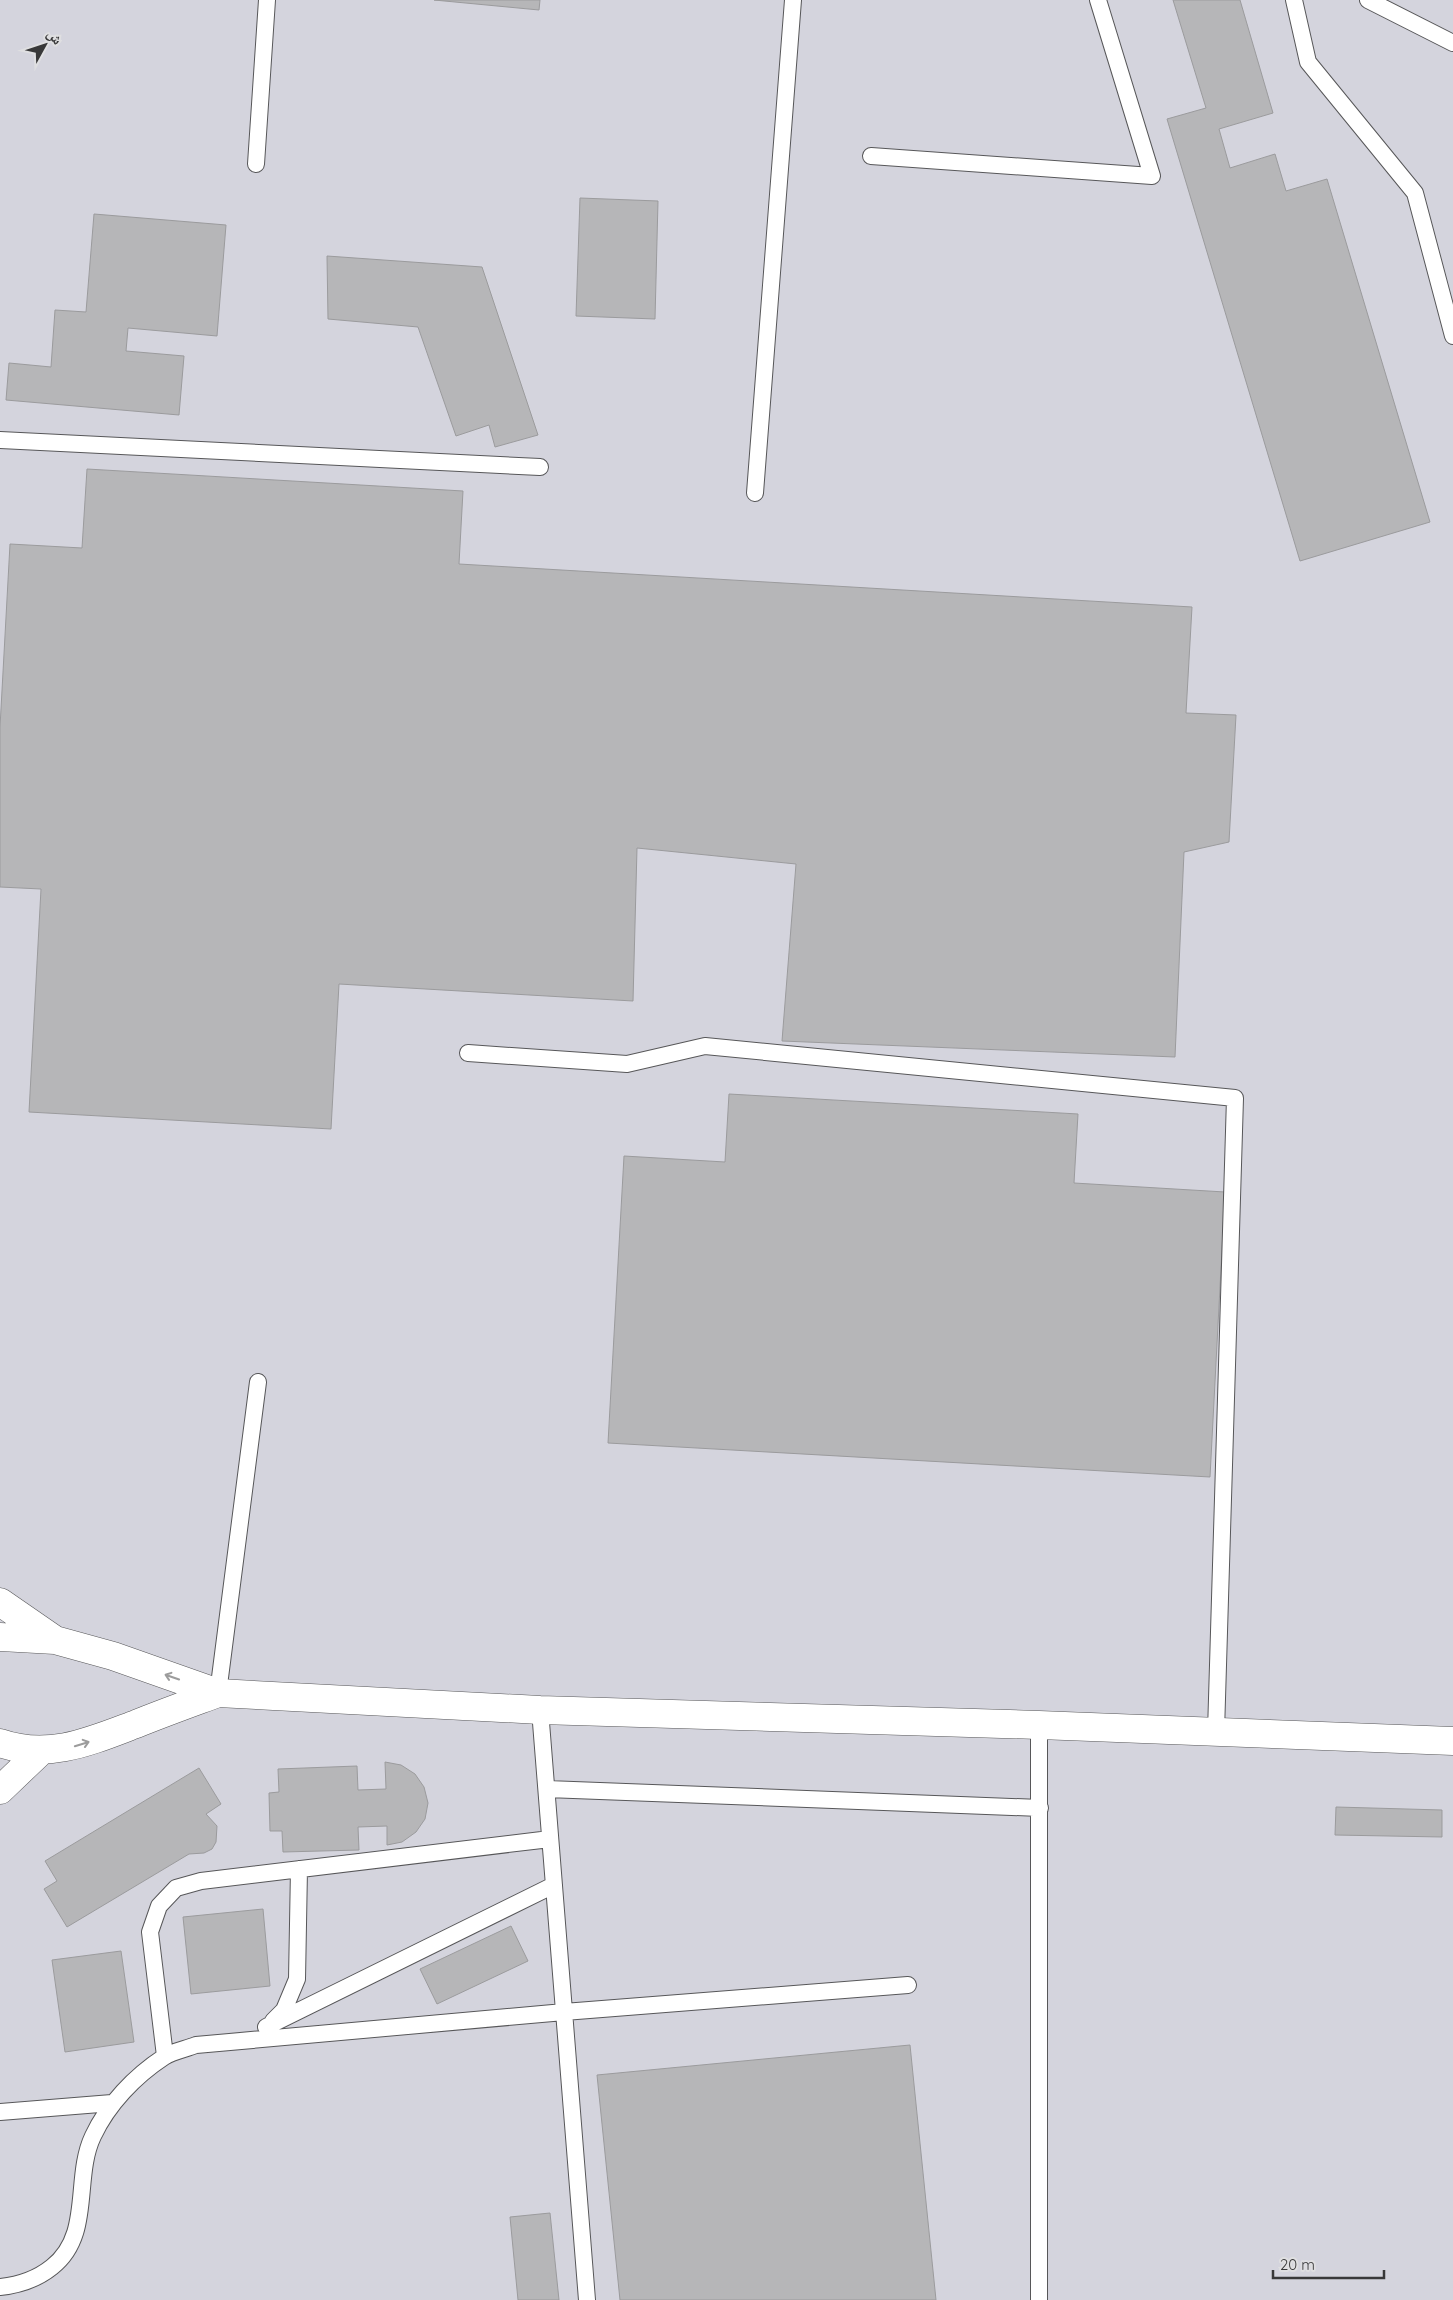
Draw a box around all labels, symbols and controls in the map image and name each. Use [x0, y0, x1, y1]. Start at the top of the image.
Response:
north arrow [20, 20, 70, 70]
text: ش [43, 25, 67, 48]
one-way arrow [165, 1672, 180, 1681]
one-way arrow [74, 1738, 90, 1748]
scale bar [1273, 2248, 1384, 2280]
text: 20 m [1280, 2255, 1315, 2274]

